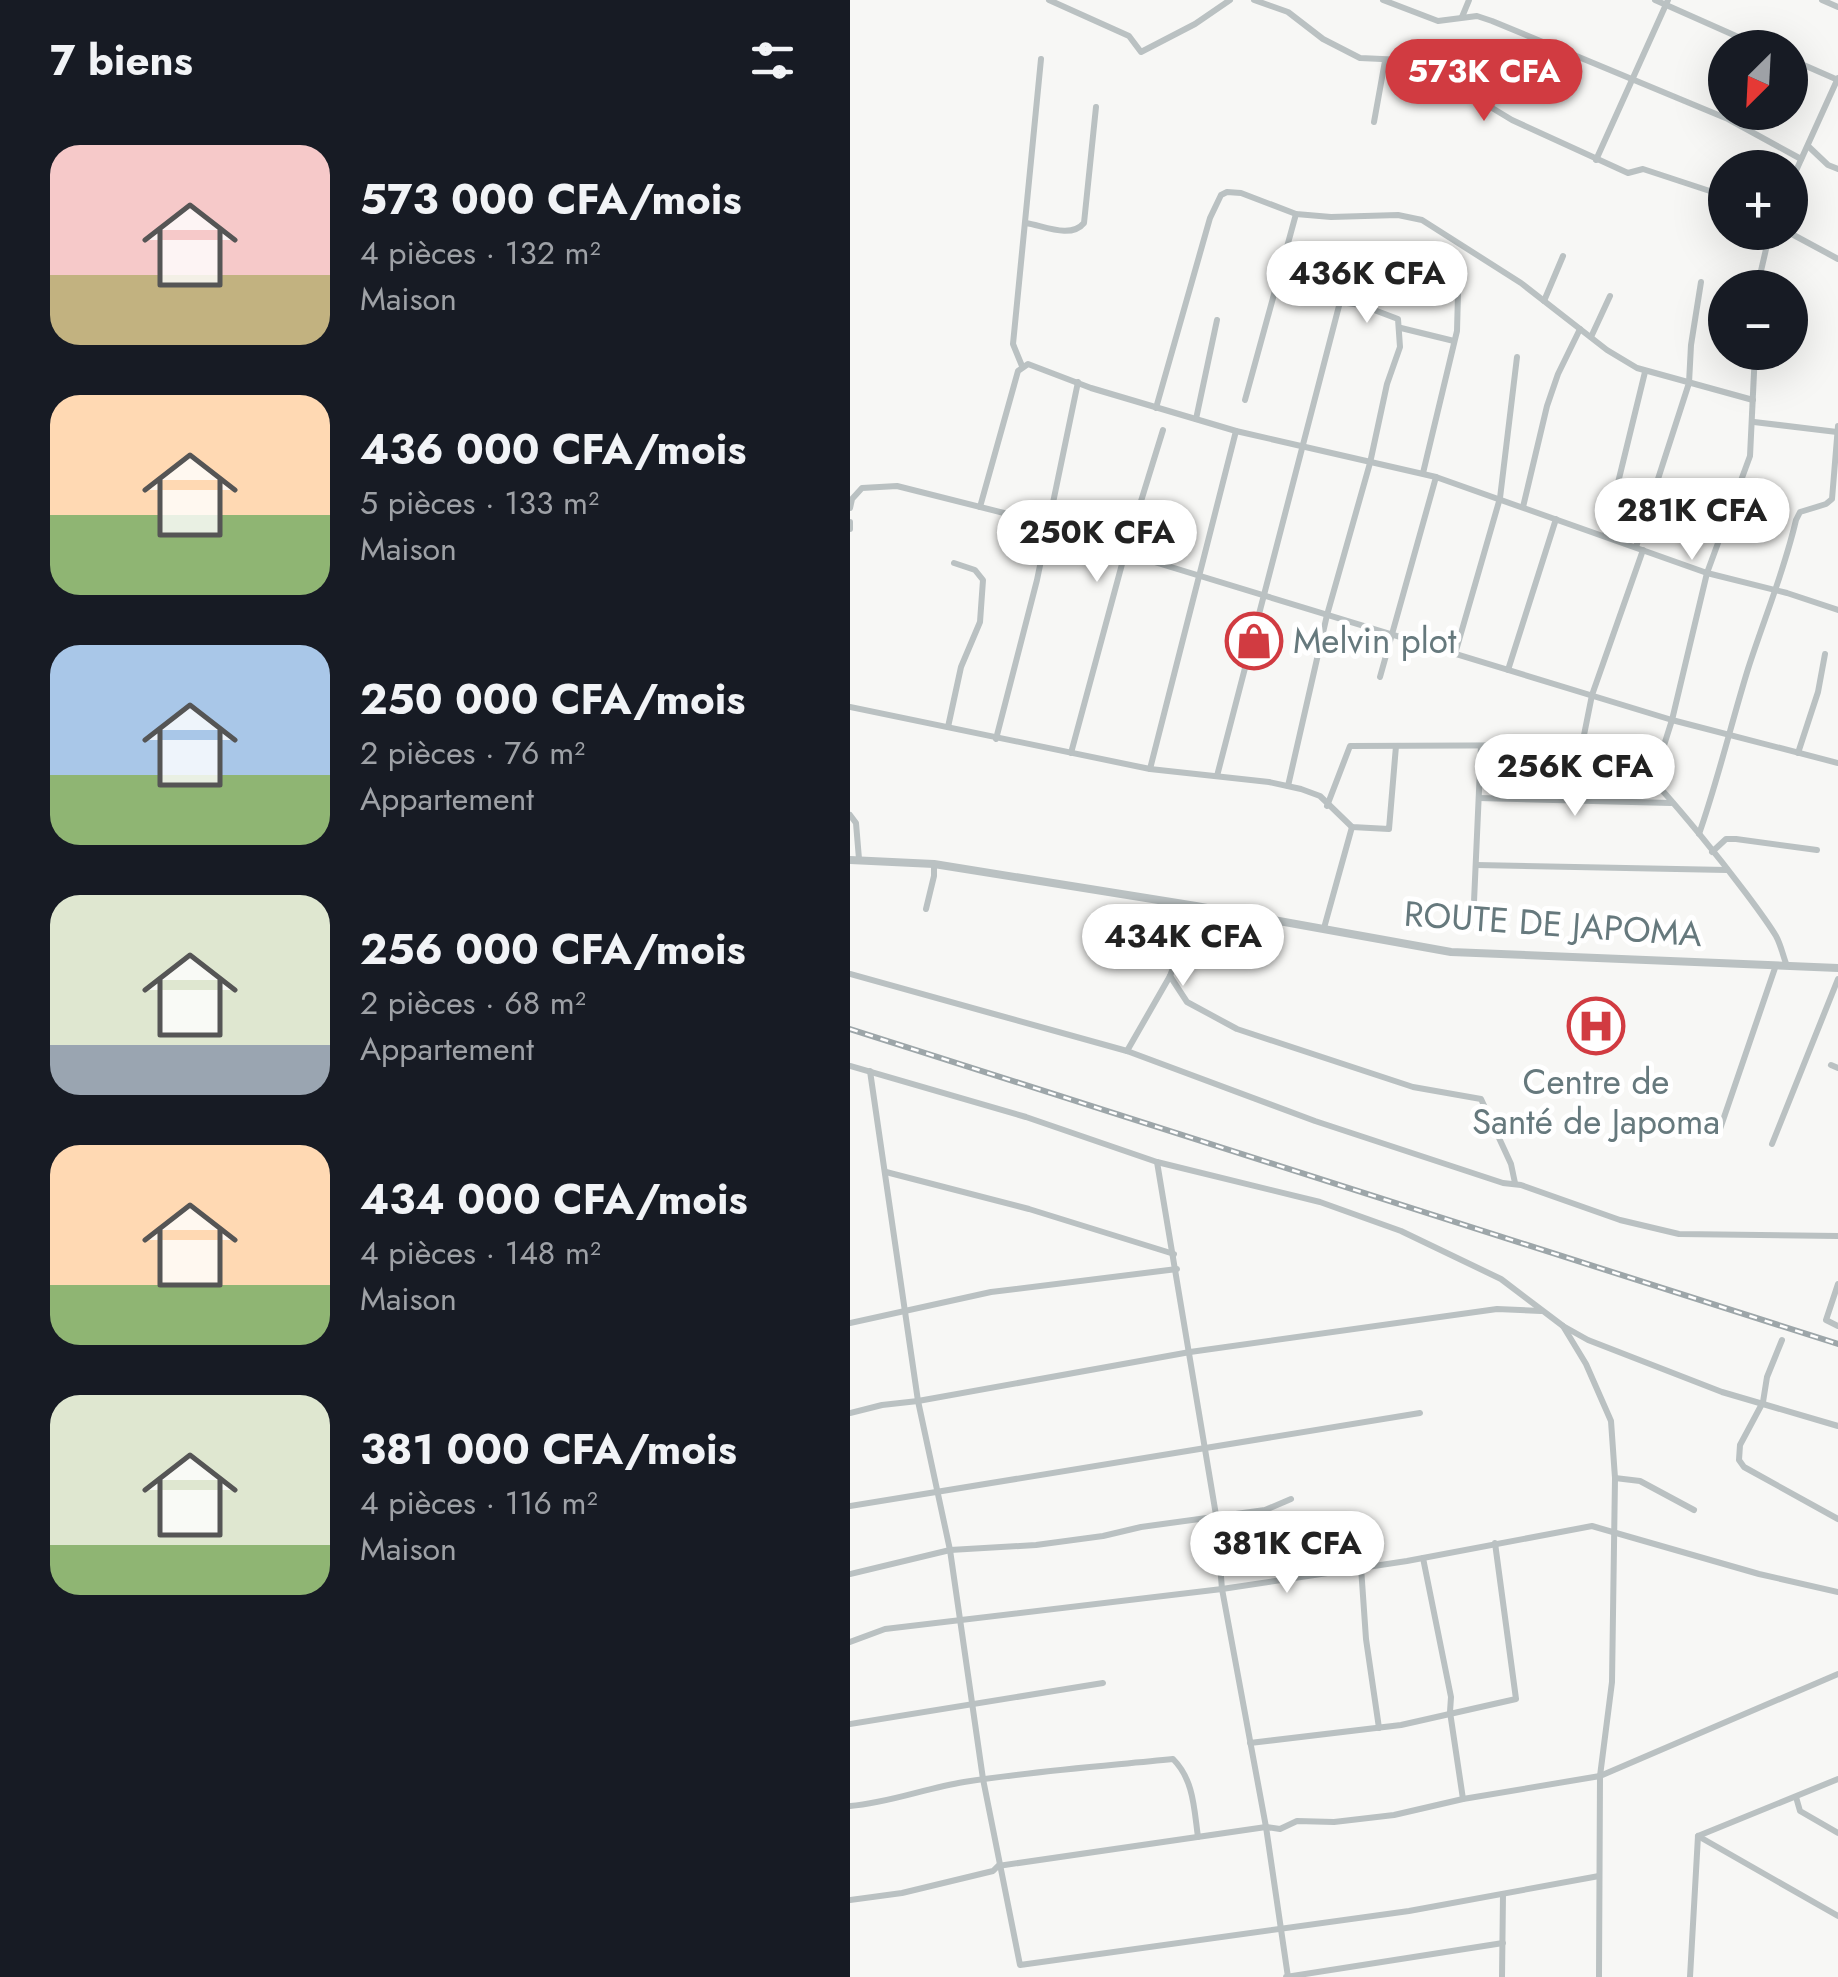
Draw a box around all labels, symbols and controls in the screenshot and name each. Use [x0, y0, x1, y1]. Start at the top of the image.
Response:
text: 7 biens [50, 30, 193, 91]
north arrow [1708, 30, 1808, 130]
map controls [1708, 30, 1808, 370]
icon: filters [745, 33, 800, 88]
pin: 573K CFA [1381, 39, 1587, 124]
text: 573K CFA [1407, 48, 1561, 94]
button: + [1708, 150, 1808, 250]
text: 573 000 CFA/mois [360, 169, 742, 230]
icon: home [130, 185, 250, 305]
text: 4 pièces · 132 m² [360, 230, 600, 276]
pin: 436K CFA [1264, 241, 1470, 326]
text: 436K CFA [1289, 250, 1446, 296]
button: − [1708, 270, 1808, 370]
text: Maison [360, 276, 457, 322]
text: 436 000 CFA/mois [360, 419, 747, 480]
icon: home [130, 435, 250, 555]
pin: 281K CFA [1589, 478, 1795, 563]
text: 5 pièces · 133 m² [360, 480, 599, 526]
text: 281K CFA [1617, 487, 1767, 533]
pin: 250K CFA [994, 500, 1200, 585]
text: 250K CFA [1019, 509, 1175, 555]
text: Maison [360, 526, 457, 572]
shop icon: Melvin plot [1224, 611, 1284, 671]
place label: Melvin plot [1293, 616, 1457, 666]
text: 250 000 CFA/mois [360, 669, 745, 730]
icon: home [130, 685, 250, 805]
text: 2 pièces · 76 m² [360, 730, 585, 776]
pin: 256K CFA [1472, 734, 1678, 819]
text: 256K CFA [1497, 743, 1653, 789]
text: Appartement [360, 776, 534, 822]
street label: ROUTE DE JAPOMA [1402, 889, 1704, 959]
pin: 434K CFA [1080, 904, 1286, 989]
text: 434K CFA [1104, 913, 1262, 959]
text: 256 000 CFA/mois [360, 919, 746, 980]
icon: home [130, 935, 250, 1055]
text: 2 pièces · 68 m² [360, 980, 586, 1026]
hospital icon: Centre de Santé de Japoma [1566, 996, 1626, 1056]
text: Appartement [360, 1026, 534, 1072]
place label: Centre de Santé de Japoma [1472, 1057, 1720, 1147]
text: 434 000 CFA/mois [360, 1169, 748, 1230]
icon: home [130, 1185, 250, 1305]
text: 4 pièces · 148 m² [360, 1230, 601, 1276]
text: Maison [360, 1276, 457, 1322]
text: 381 000 CFA/mois [360, 1419, 737, 1480]
icon: home [130, 1435, 250, 1555]
text: 4 pièces · 116 m² [360, 1480, 598, 1526]
pin: 381K CFA [1184, 1511, 1390, 1596]
text: 381K CFA [1212, 1520, 1362, 1566]
text: Maison [360, 1526, 457, 1572]

